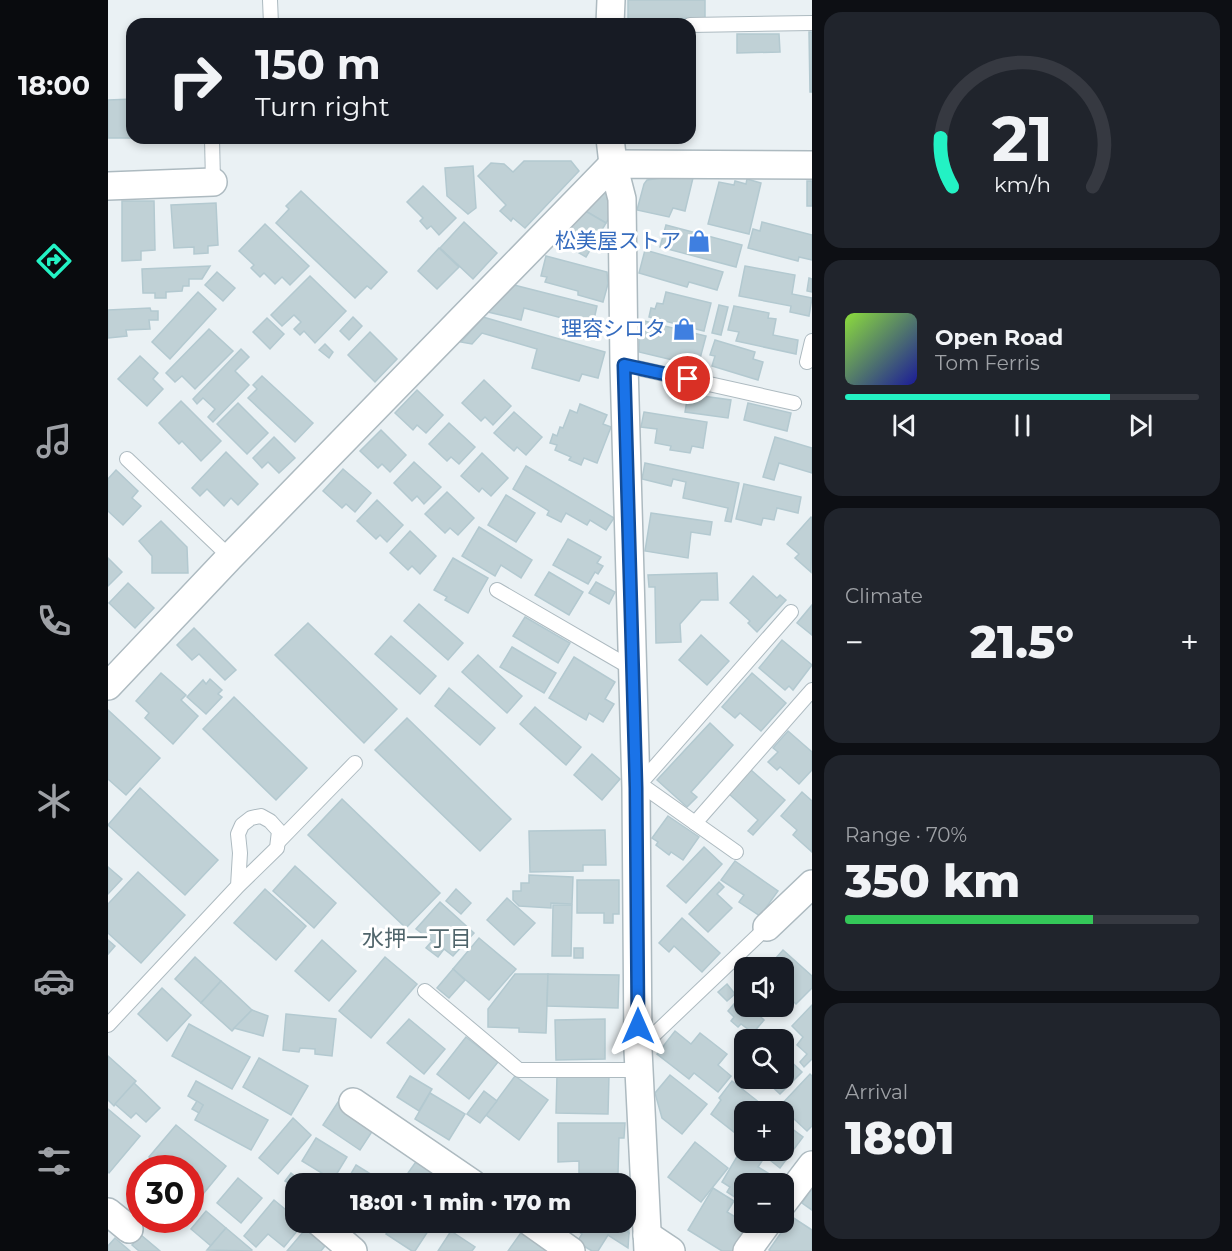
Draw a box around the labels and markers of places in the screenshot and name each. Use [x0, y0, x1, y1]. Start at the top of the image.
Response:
place label: 松美屋ストア [555, 228, 681, 253]
shop icon: 松美屋ストア [686, 228, 712, 254]
place label: 理容シロタ [561, 316, 666, 341]
shop icon: 理容シロタ [671, 316, 697, 342]
pin [662, 353, 713, 404]

